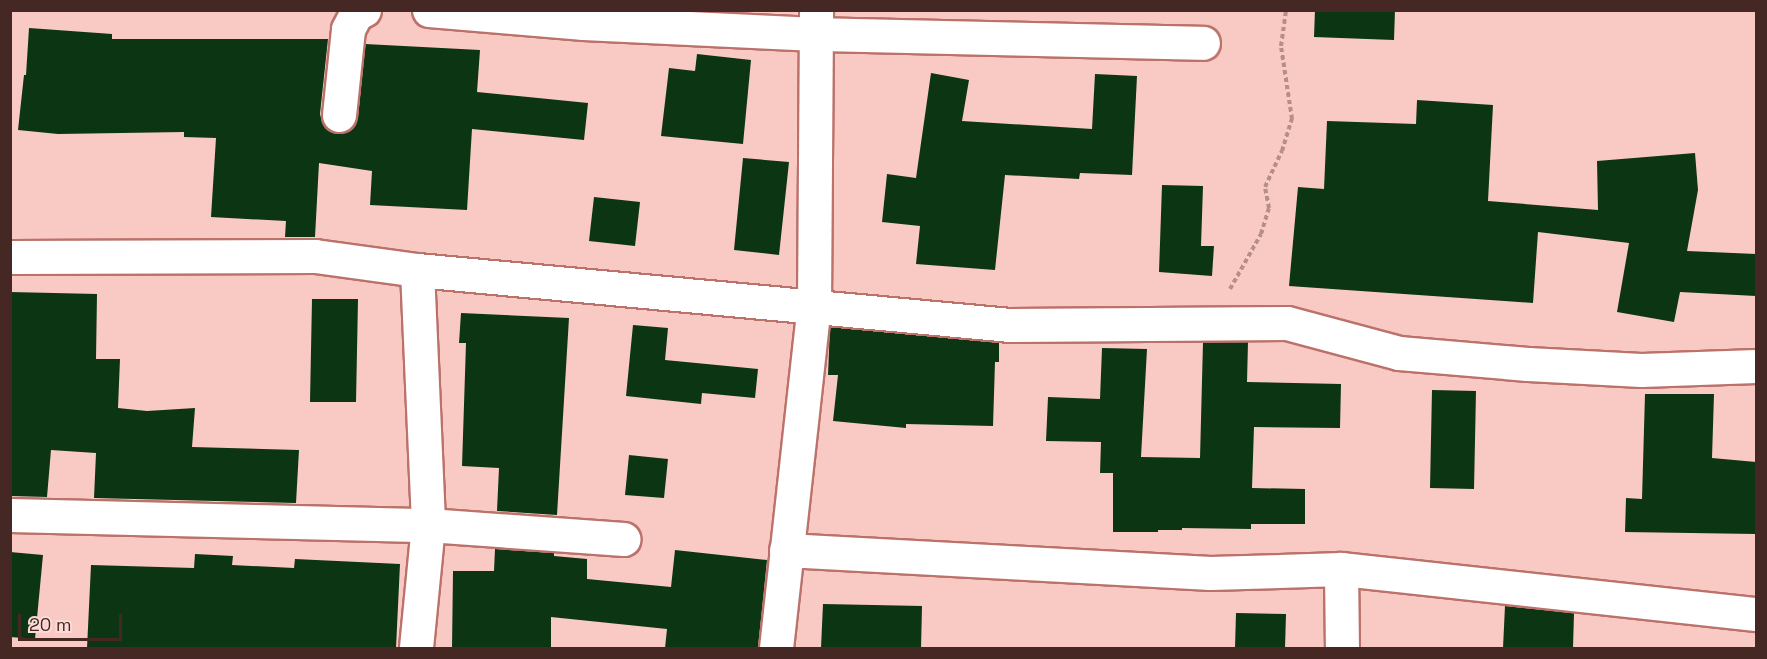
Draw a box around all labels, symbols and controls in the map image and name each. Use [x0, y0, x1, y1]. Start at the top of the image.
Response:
scale bar [21, 602, 124, 640]
text: 20 m [29, 613, 72, 636]

